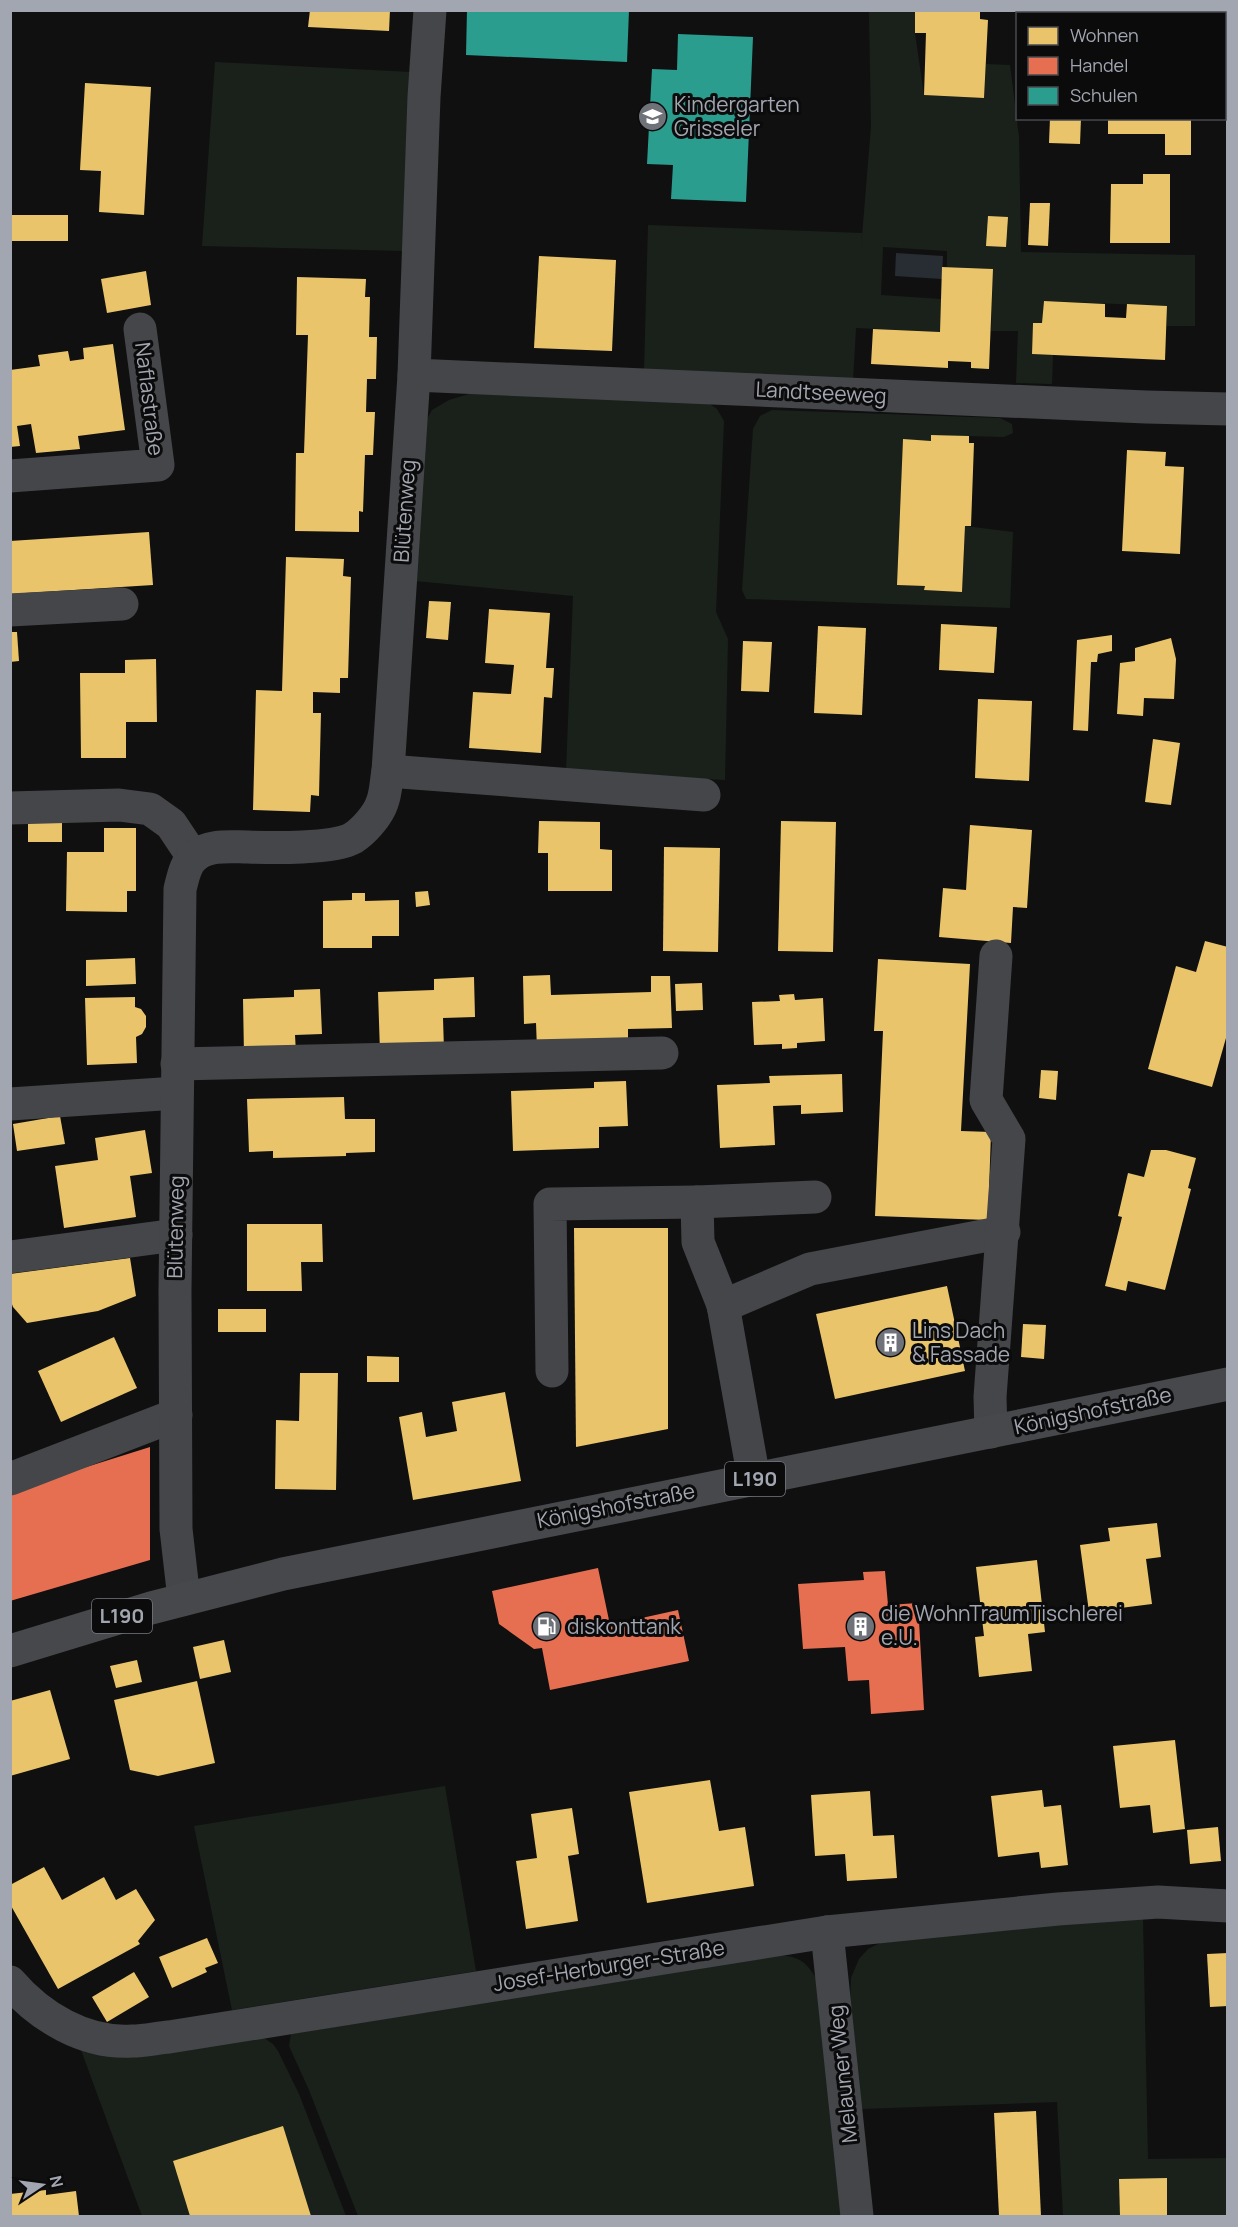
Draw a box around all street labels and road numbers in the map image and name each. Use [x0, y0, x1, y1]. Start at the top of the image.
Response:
street label: Naflastraße [129, 341, 171, 457]
street label: Landtseeweg [755, 375, 887, 409]
street label: Blütenweg [386, 459, 422, 563]
street label: Blütenweg [160, 1175, 190, 1279]
street label: Königshofstraße [1011, 1380, 1174, 1440]
road number: L190 [725, 1462, 785, 1496]
street label: Königshofstraße [534, 1476, 697, 1534]
road number: L190 [92, 1599, 152, 1633]
street label: Josef-Herburger-Straße [491, 1933, 727, 1997]
street label: Melauner Weg [821, 2004, 863, 2144]

